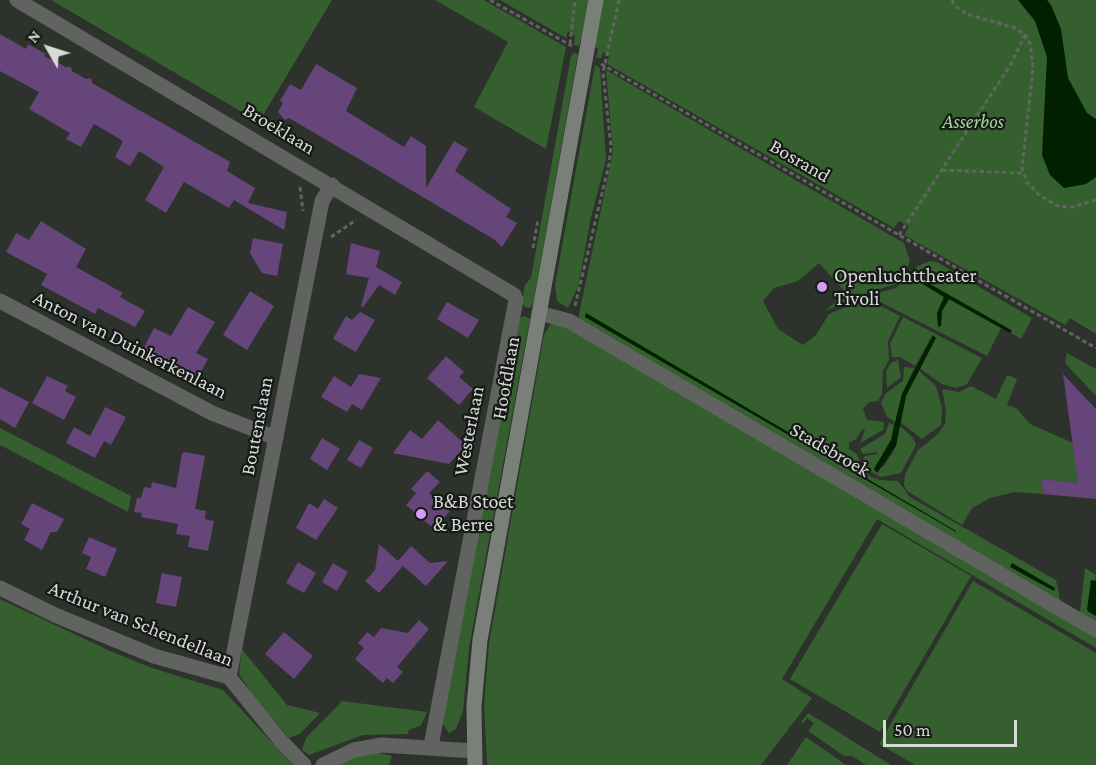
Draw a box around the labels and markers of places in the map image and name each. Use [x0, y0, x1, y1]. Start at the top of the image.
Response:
place label: Openluchttheater Tivoli [834, 264, 977, 311]
marker: Openluchttheater Tivoli [815, 280, 829, 294]
place label: B&B Stoet & Berre [433, 490, 514, 537]
marker: B&B Stoet & Berre [414, 507, 428, 521]

